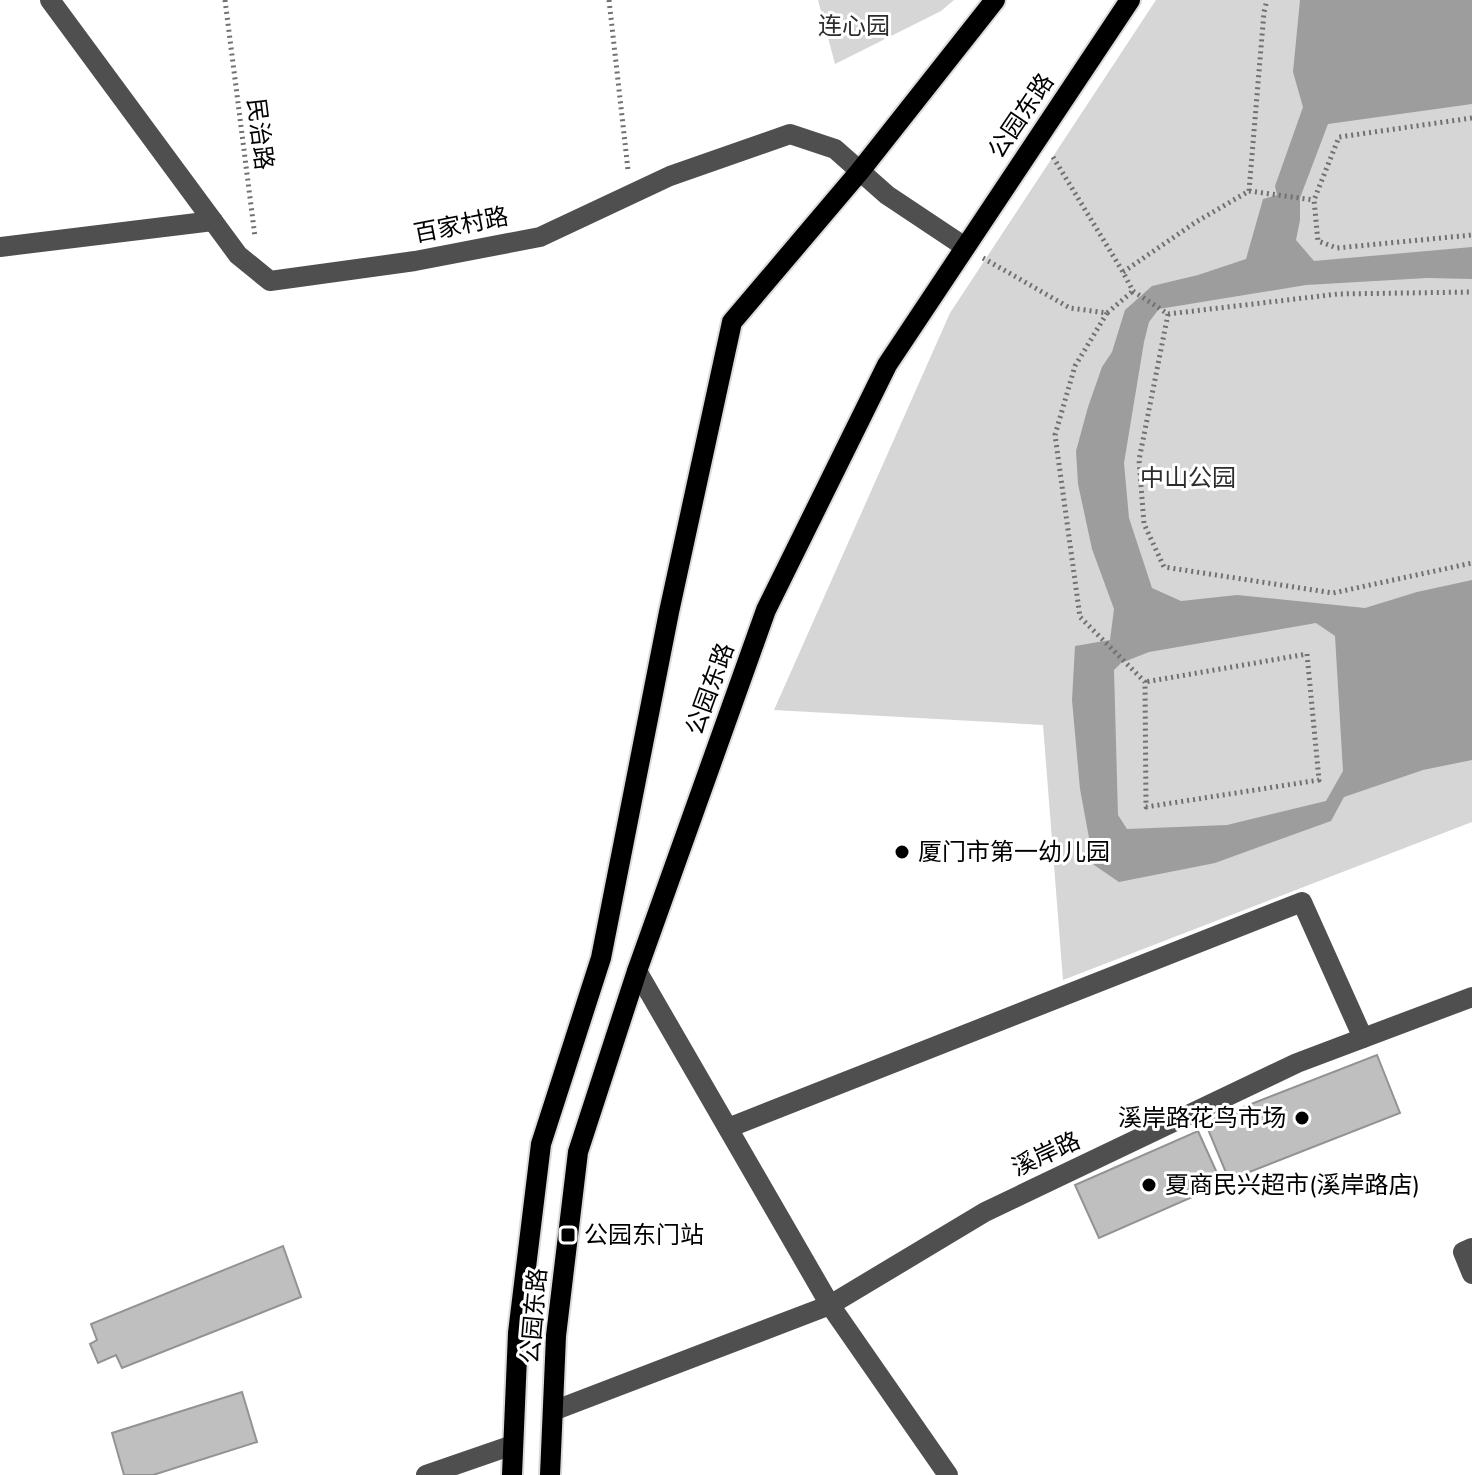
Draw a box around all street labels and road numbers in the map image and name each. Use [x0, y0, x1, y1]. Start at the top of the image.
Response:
street label: 公园东路 [981, 67, 1061, 165]
street label: 民治路 [240, 96, 280, 172]
street label: 百家村路 [411, 200, 511, 250]
street label: 公园东路 [679, 638, 741, 740]
street label: 溪岸路 [1007, 1124, 1085, 1184]
street label: 公园东路 [514, 1267, 554, 1365]

